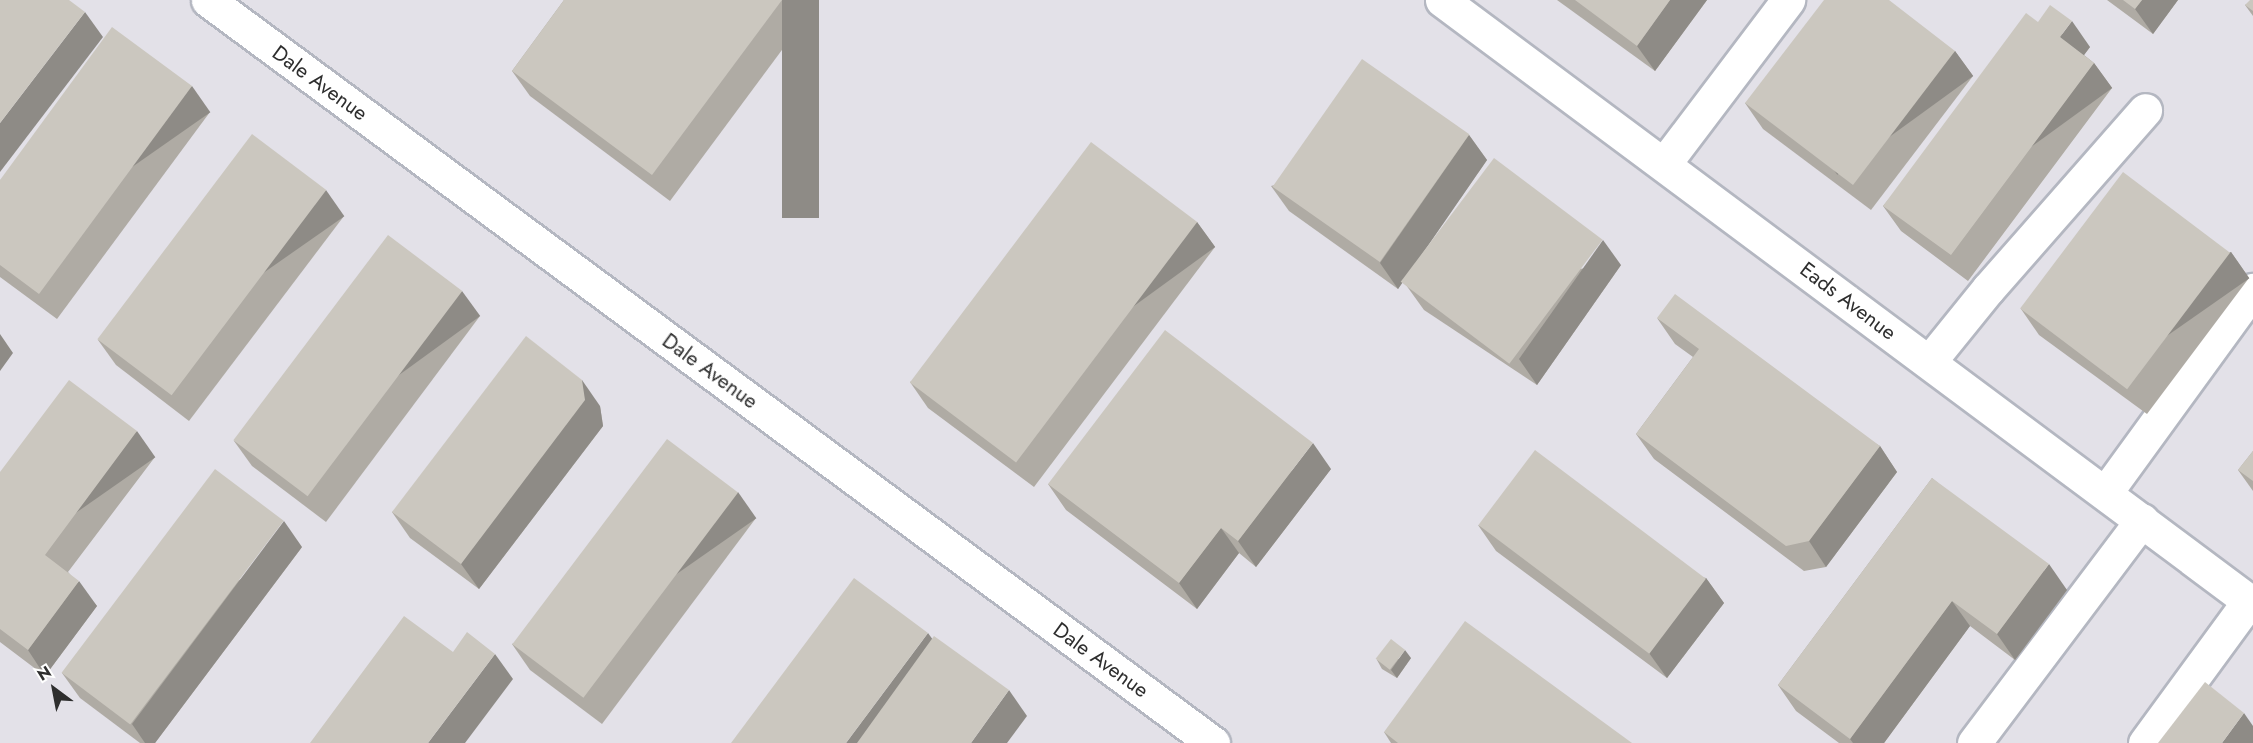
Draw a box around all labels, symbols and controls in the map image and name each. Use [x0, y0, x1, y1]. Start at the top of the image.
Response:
street label: Dale Avenue [267, 40, 373, 126]
street label: Eads Avenue [1795, 257, 1901, 345]
street label: Dale Avenue [657, 328, 763, 414]
street label: Dale Avenue [1048, 617, 1154, 703]
north arrow [24, 659, 84, 719]
text: N [33, 660, 56, 686]

